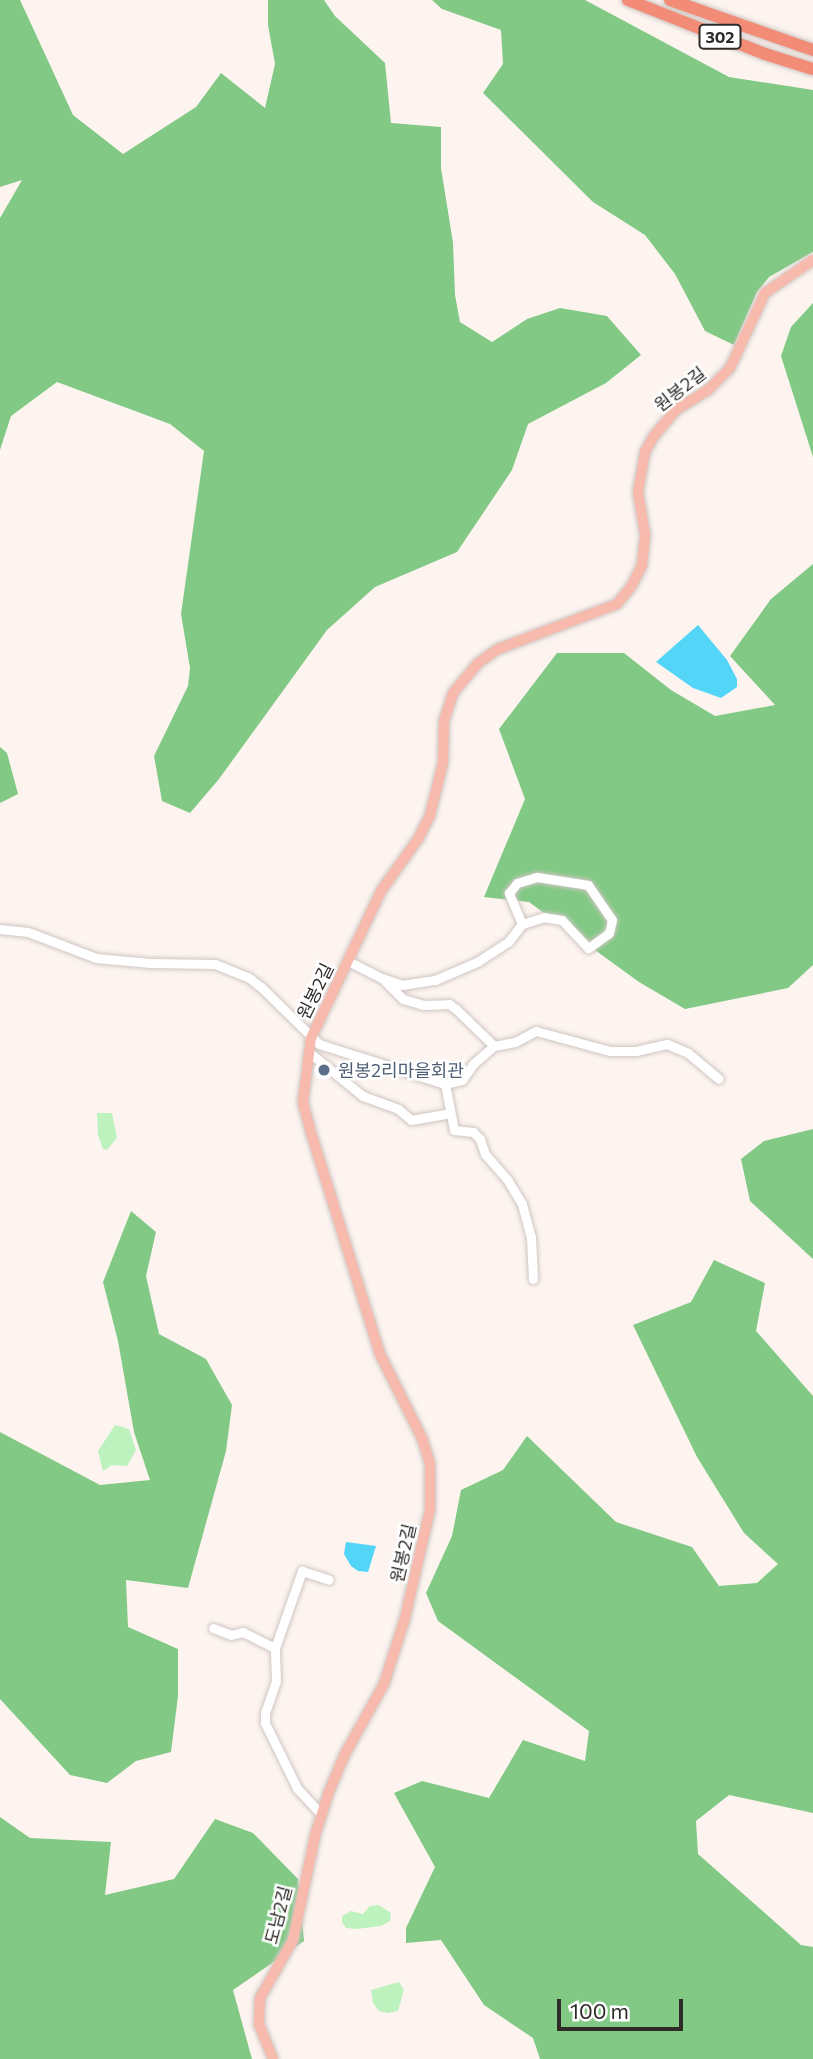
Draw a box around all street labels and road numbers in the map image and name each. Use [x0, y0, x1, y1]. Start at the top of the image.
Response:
road number: 302 [697, 24, 743, 50]
street label: 원봉2길 [650, 362, 710, 416]
street label: 원봉2길 [292, 959, 338, 1023]
street label: 원봉2길 [386, 1522, 420, 1584]
street label: 도남2길 [260, 1883, 296, 1947]

